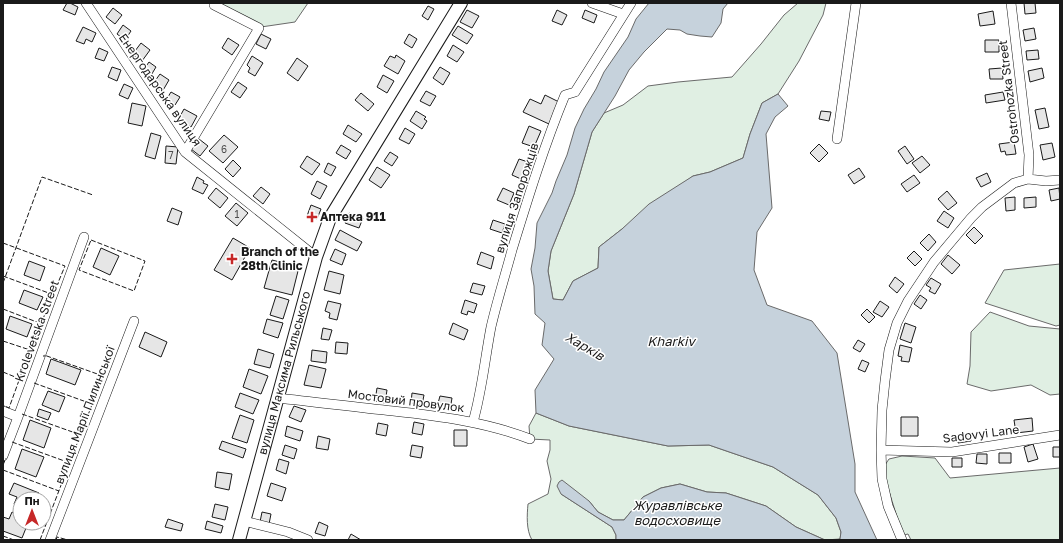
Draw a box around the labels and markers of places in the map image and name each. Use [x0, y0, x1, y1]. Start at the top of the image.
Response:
place label: Аптека 911 [320, 209, 386, 224]
marker: Аптека 911 [307, 212, 317, 222]
place label: Branch of the 28th clinic [241, 244, 319, 273]
marker: Branch of the 28th clinic [226, 253, 238, 265]

